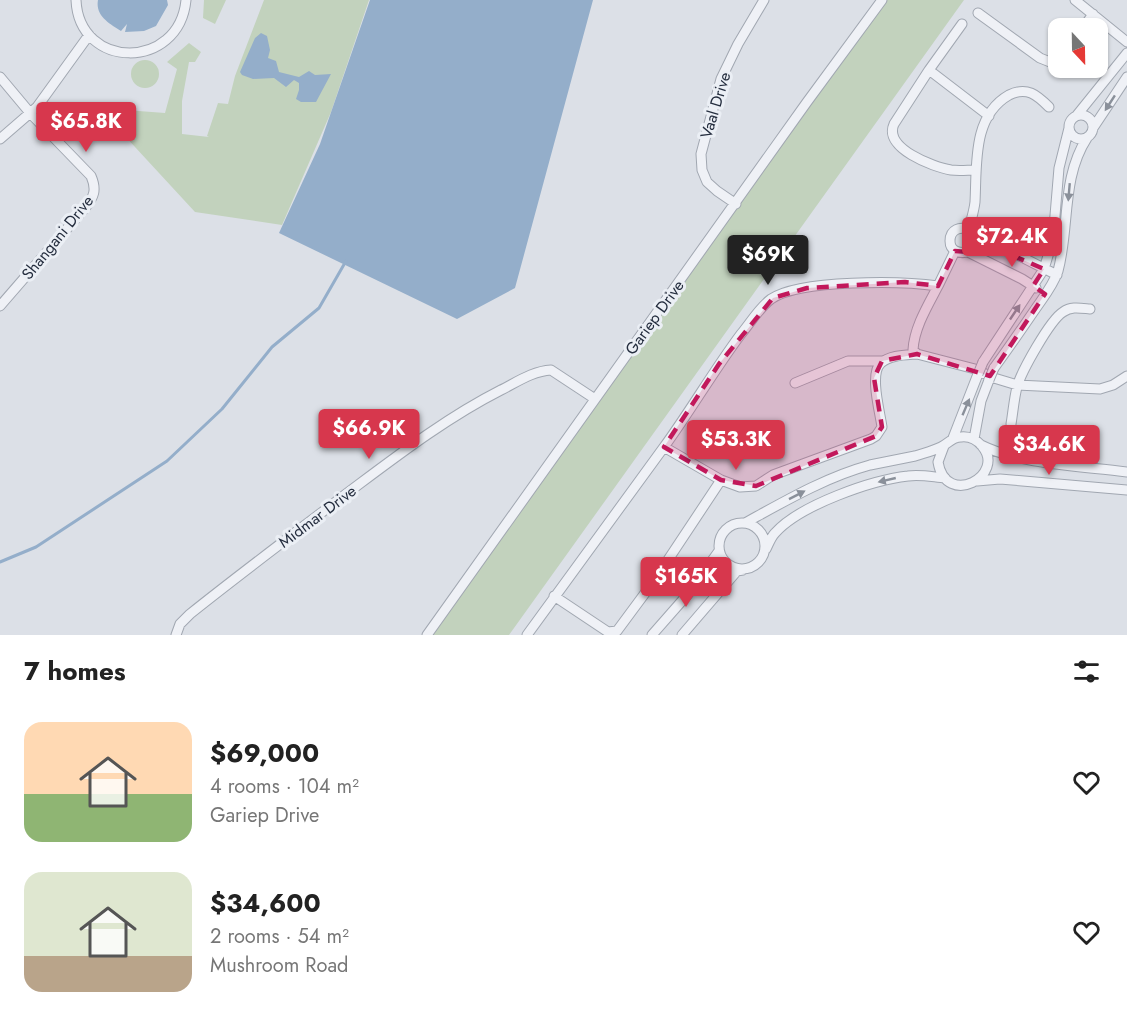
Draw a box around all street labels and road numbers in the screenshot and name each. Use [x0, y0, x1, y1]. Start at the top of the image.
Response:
street label: Vaal Drive [694, 69, 736, 141]
street label: Shangani Drive [16, 190, 99, 285]
street label: Gariep Drive [619, 275, 689, 359]
street label: Midmar Drive [274, 479, 361, 553]

